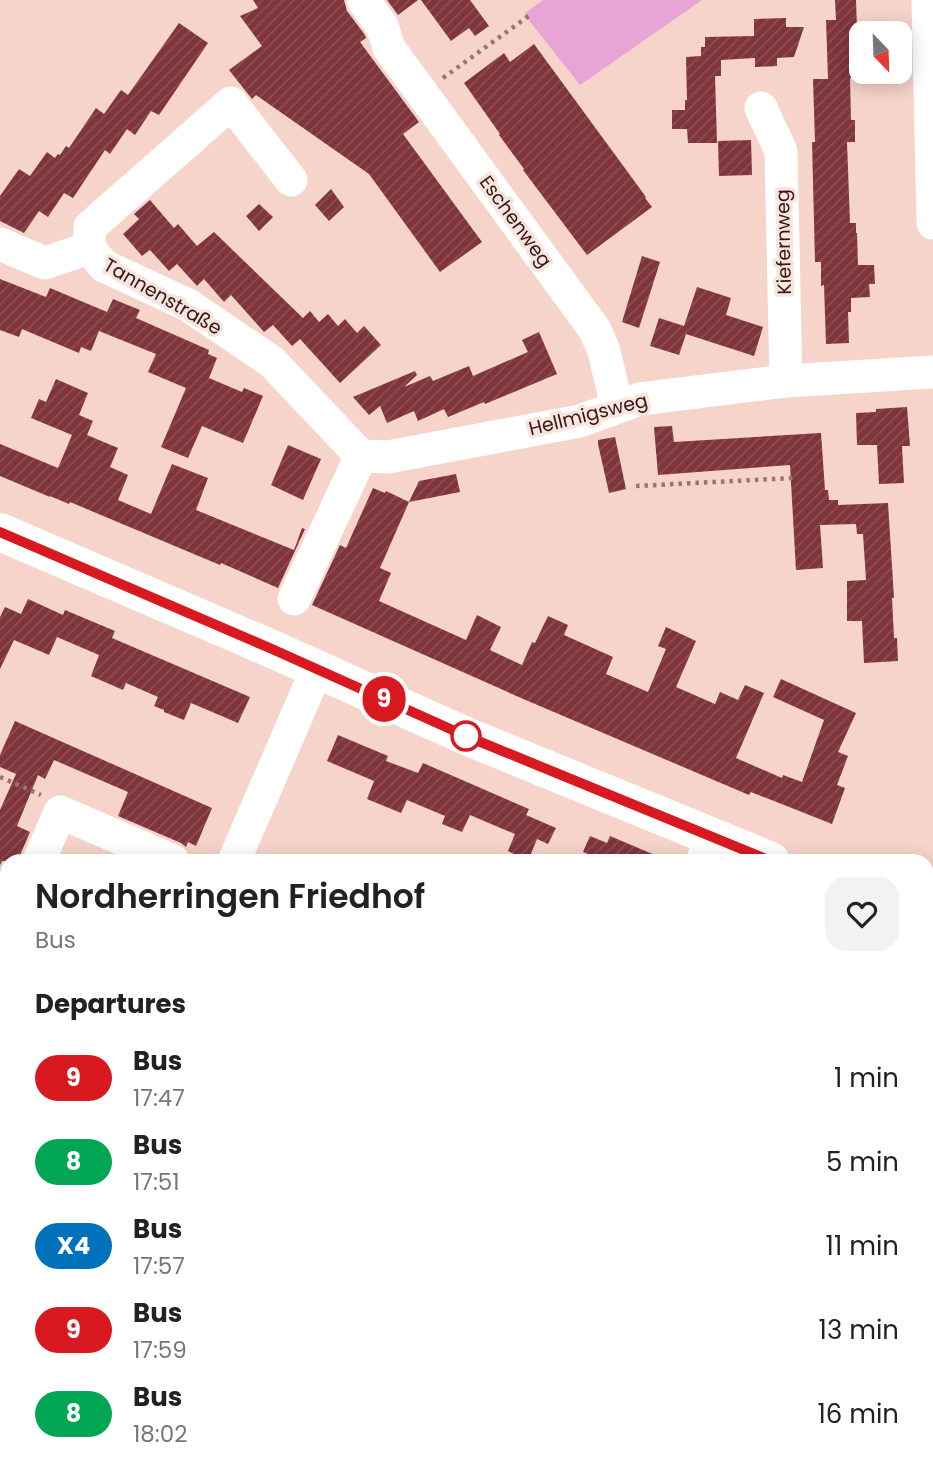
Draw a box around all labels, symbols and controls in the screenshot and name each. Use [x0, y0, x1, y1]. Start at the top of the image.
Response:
north arrow [849, 21, 912, 84]
map controls [849, 21, 912, 84]
street label: Eschenweg [473, 170, 558, 273]
street label: Kiefernweg [769, 189, 798, 295]
street label: Tannenstraße [98, 252, 227, 341]
street label: Hellmigsweg [526, 387, 650, 442]
line badge: 9 [361, 676, 407, 722]
text: 9 [377, 682, 391, 715]
unlabelled marker [451, 721, 481, 751]
text: Nordherringen Friedhof [35, 873, 425, 920]
button: heart [825, 877, 899, 951]
text: Bus [35, 924, 76, 956]
text: Departures [35, 986, 186, 1022]
text: Bus [133, 1043, 182, 1079]
text: 1 min [834, 1060, 899, 1096]
text: 9 [66, 1061, 81, 1094]
text: 17:47 [133, 1082, 185, 1114]
text: Bus [133, 1127, 182, 1163]
text: 5 min [826, 1144, 899, 1180]
text: 8 [66, 1145, 81, 1178]
text: 17:51 [133, 1166, 180, 1198]
text: Bus [133, 1211, 182, 1247]
text: 11 min [826, 1228, 899, 1264]
text: X4 [57, 1229, 90, 1262]
text: 17:57 [133, 1250, 185, 1282]
text: Bus [133, 1295, 182, 1331]
text: 13 min [819, 1312, 899, 1348]
text: 9 [66, 1313, 81, 1346]
text: 17:59 [133, 1334, 187, 1366]
text: Bus [133, 1379, 182, 1415]
text: 16 min [817, 1396, 899, 1432]
text: 8 [66, 1397, 81, 1430]
text: 18:02 [133, 1418, 187, 1450]

